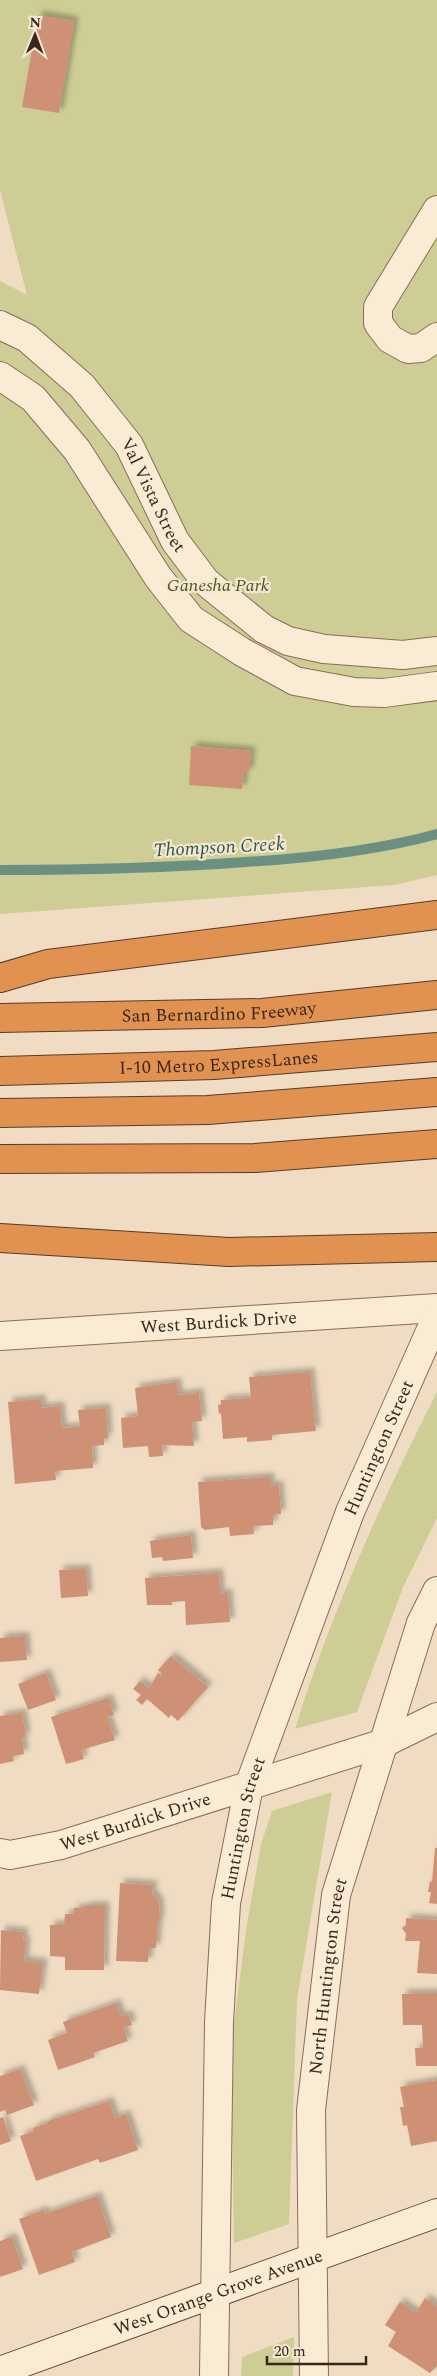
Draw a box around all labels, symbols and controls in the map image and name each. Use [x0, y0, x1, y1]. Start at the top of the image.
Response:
north arrow [10, 10, 60, 60]
text: N [29, 12, 41, 33]
street label: Val Vista Street [114, 432, 192, 559]
park label: Ganesha Park [167, 572, 270, 599]
water label: Thompson Creek [153, 830, 286, 865]
street label: San Bernardino Freeway [122, 994, 319, 1030]
street label: I-10 Metro ExpressLanes [119, 1044, 319, 1082]
street label: West Burdick Drive [140, 1304, 298, 1341]
street label: Huntington Street [337, 1376, 421, 1520]
street label: Huntington Street [214, 1753, 273, 1902]
street label: West Burdick Drive [57, 1786, 214, 1858]
street label: North Huntington Street [302, 1874, 355, 2076]
street label: West Orange Grove Avenue [110, 2242, 327, 2343]
scale bar [267, 2334, 366, 2366]
text: 20 m [274, 2340, 306, 2363]

